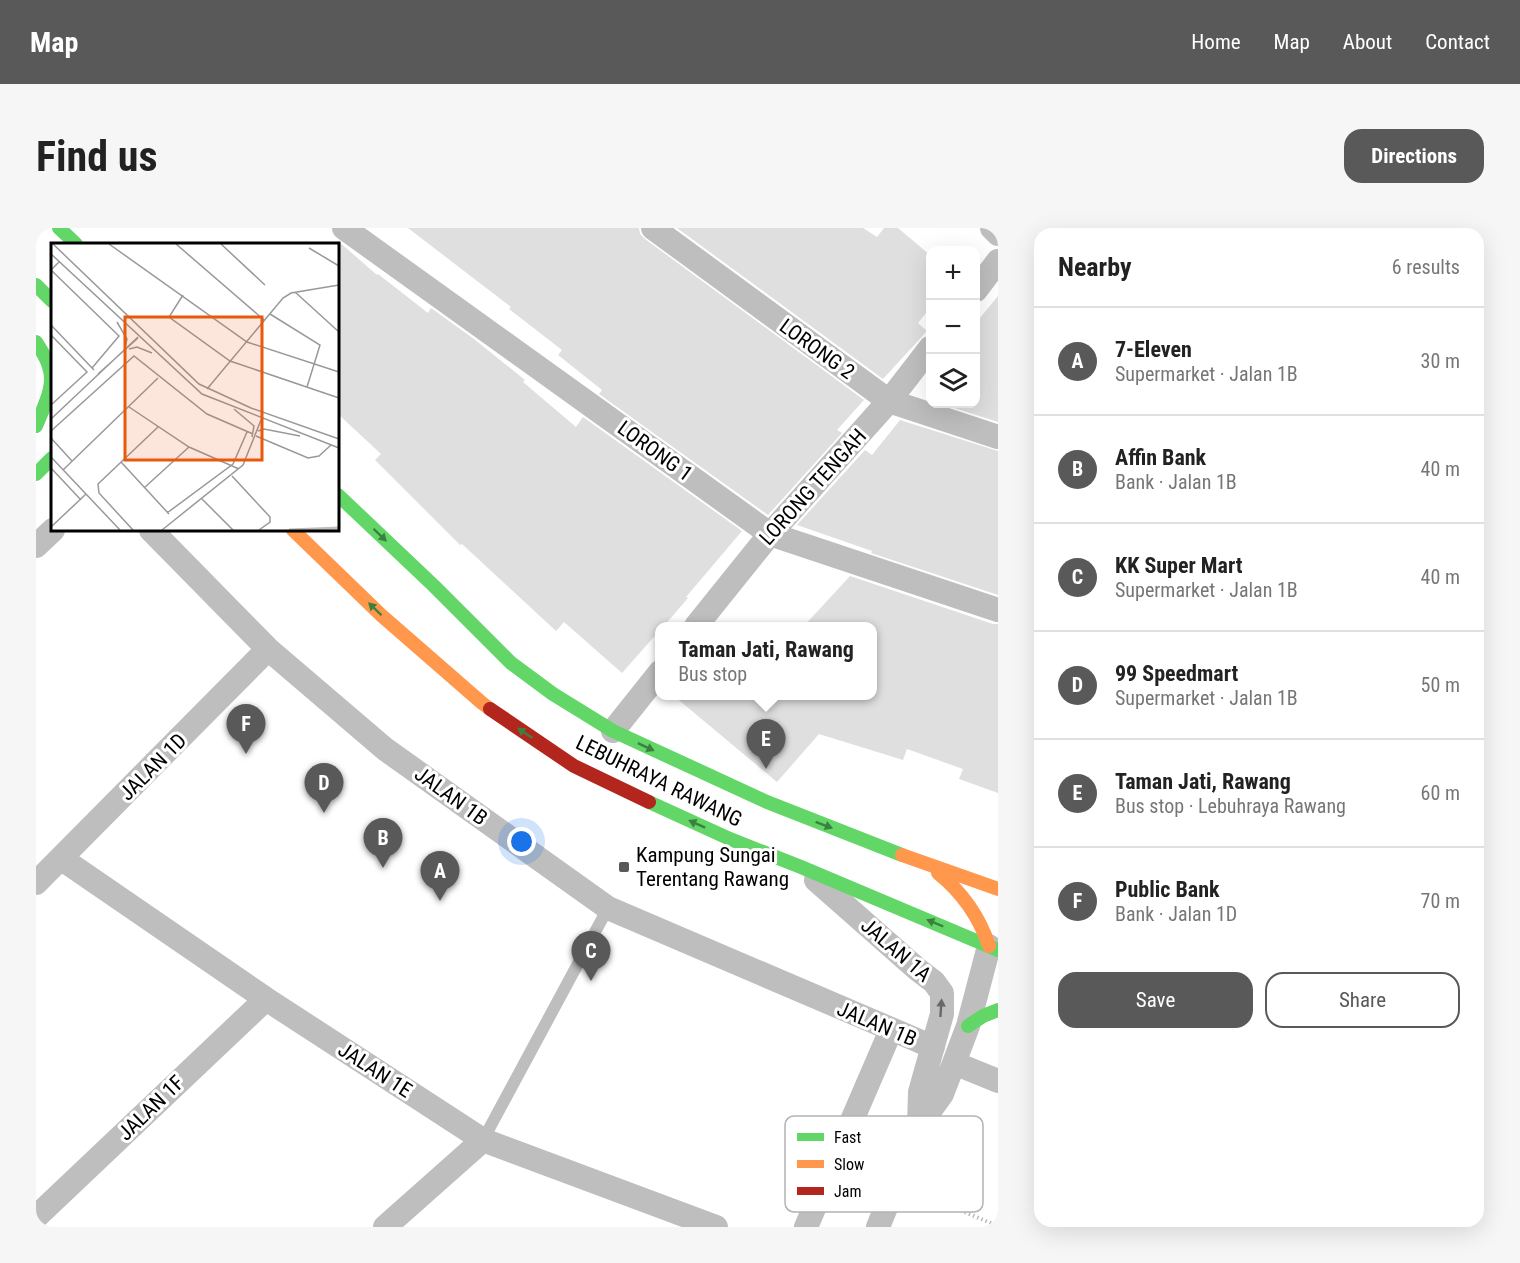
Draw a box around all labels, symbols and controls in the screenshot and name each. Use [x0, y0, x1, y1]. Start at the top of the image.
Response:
text: Map [30, 26, 78, 59]
text: Home [1191, 30, 1241, 54]
text: Map [1274, 30, 1310, 54]
text: About [1343, 30, 1392, 54]
text: Contact [1425, 30, 1490, 54]
button: Directions [1344, 129, 1484, 183]
text: Find us [36, 132, 157, 181]
inset map [51, 243, 339, 531]
map controls [926, 246, 980, 408]
button: + [926, 246, 980, 300]
text: Nearby [1058, 252, 1132, 282]
text: 6 results [1392, 255, 1460, 279]
button: − [926, 300, 980, 354]
street label: LORONG 2 [775, 314, 859, 384]
text: 7-Eleven [1115, 337, 1192, 362]
text: A [1072, 349, 1083, 373]
text: 30 m [1421, 349, 1460, 373]
button: layers [926, 354, 980, 408]
text: Supermarket · Jalan 1B [1115, 362, 1298, 386]
street label: LORONG 1 [613, 416, 697, 486]
street label: LORONG TENGAH [755, 424, 871, 550]
text: Affin Bank [1115, 445, 1206, 470]
text: B [1072, 457, 1083, 481]
text: 40 m [1421, 457, 1460, 481]
text: Bank · Jalan 1B [1115, 470, 1237, 494]
one-way arrow [373, 528, 387, 542]
text: KK Super Mart [1115, 553, 1243, 578]
text: C [1072, 565, 1083, 589]
text: 40 m [1421, 565, 1460, 589]
text: Supermarket · Jalan 1B [1115, 578, 1298, 602]
one-way arrow [368, 602, 383, 616]
popup [655, 622, 877, 700]
text: Taman Jati, Rawang [678, 637, 854, 662]
text: 99 Speedmart [1115, 661, 1238, 686]
text: Bus stop [678, 662, 747, 686]
text: D [1072, 673, 1083, 697]
text: 50 m [1421, 673, 1460, 697]
text: Supermarket · Jalan 1B [1115, 686, 1298, 710]
pin: F [226, 704, 266, 754]
pin: E [746, 720, 786, 769]
one-way arrow [518, 727, 534, 739]
street label: JALAN 1D [115, 729, 191, 805]
street label: LEBUHRAYA RAWANG [572, 730, 746, 832]
one-way arrow [637, 742, 654, 751]
street label: JALAN 1B [410, 762, 492, 830]
pin: D [304, 764, 344, 813]
text: Taman Jati, Rawang [1115, 769, 1291, 794]
text: E [1073, 781, 1082, 805]
text: 60 m [1421, 781, 1460, 805]
text: Bus stop · Lebuhraya Rawang [1115, 794, 1346, 818]
pin: B [364, 818, 402, 868]
one-way arrow [688, 819, 706, 828]
one-way arrow [816, 820, 834, 830]
your location [507, 827, 536, 856]
place label: Kampung Sungai Terentang Rawang [636, 843, 789, 891]
pin: A [420, 852, 460, 901]
marker: Kampung Sungai Terentang Rawang [617, 860, 631, 874]
text: Public Bank [1115, 877, 1220, 902]
text: F [1073, 889, 1082, 913]
text: 70 m [1421, 889, 1460, 913]
text: Bank · Jalan 1D [1115, 902, 1237, 926]
street label: JALAN 1A [856, 913, 936, 987]
one-way arrow [927, 919, 944, 928]
pin: C [572, 932, 610, 981]
button: Save [1058, 972, 1253, 1028]
button: Share [1265, 972, 1460, 1028]
street label: JALAN 1B [834, 997, 920, 1051]
one-way arrow [936, 998, 946, 1017]
street label: JALAN 1E [334, 1037, 416, 1103]
street label: JALAN 1F [113, 1071, 189, 1145]
legend [785, 1116, 983, 1212]
text: Fast [834, 1128, 861, 1147]
text: Slow [834, 1155, 864, 1174]
text: Jam [834, 1182, 861, 1201]

